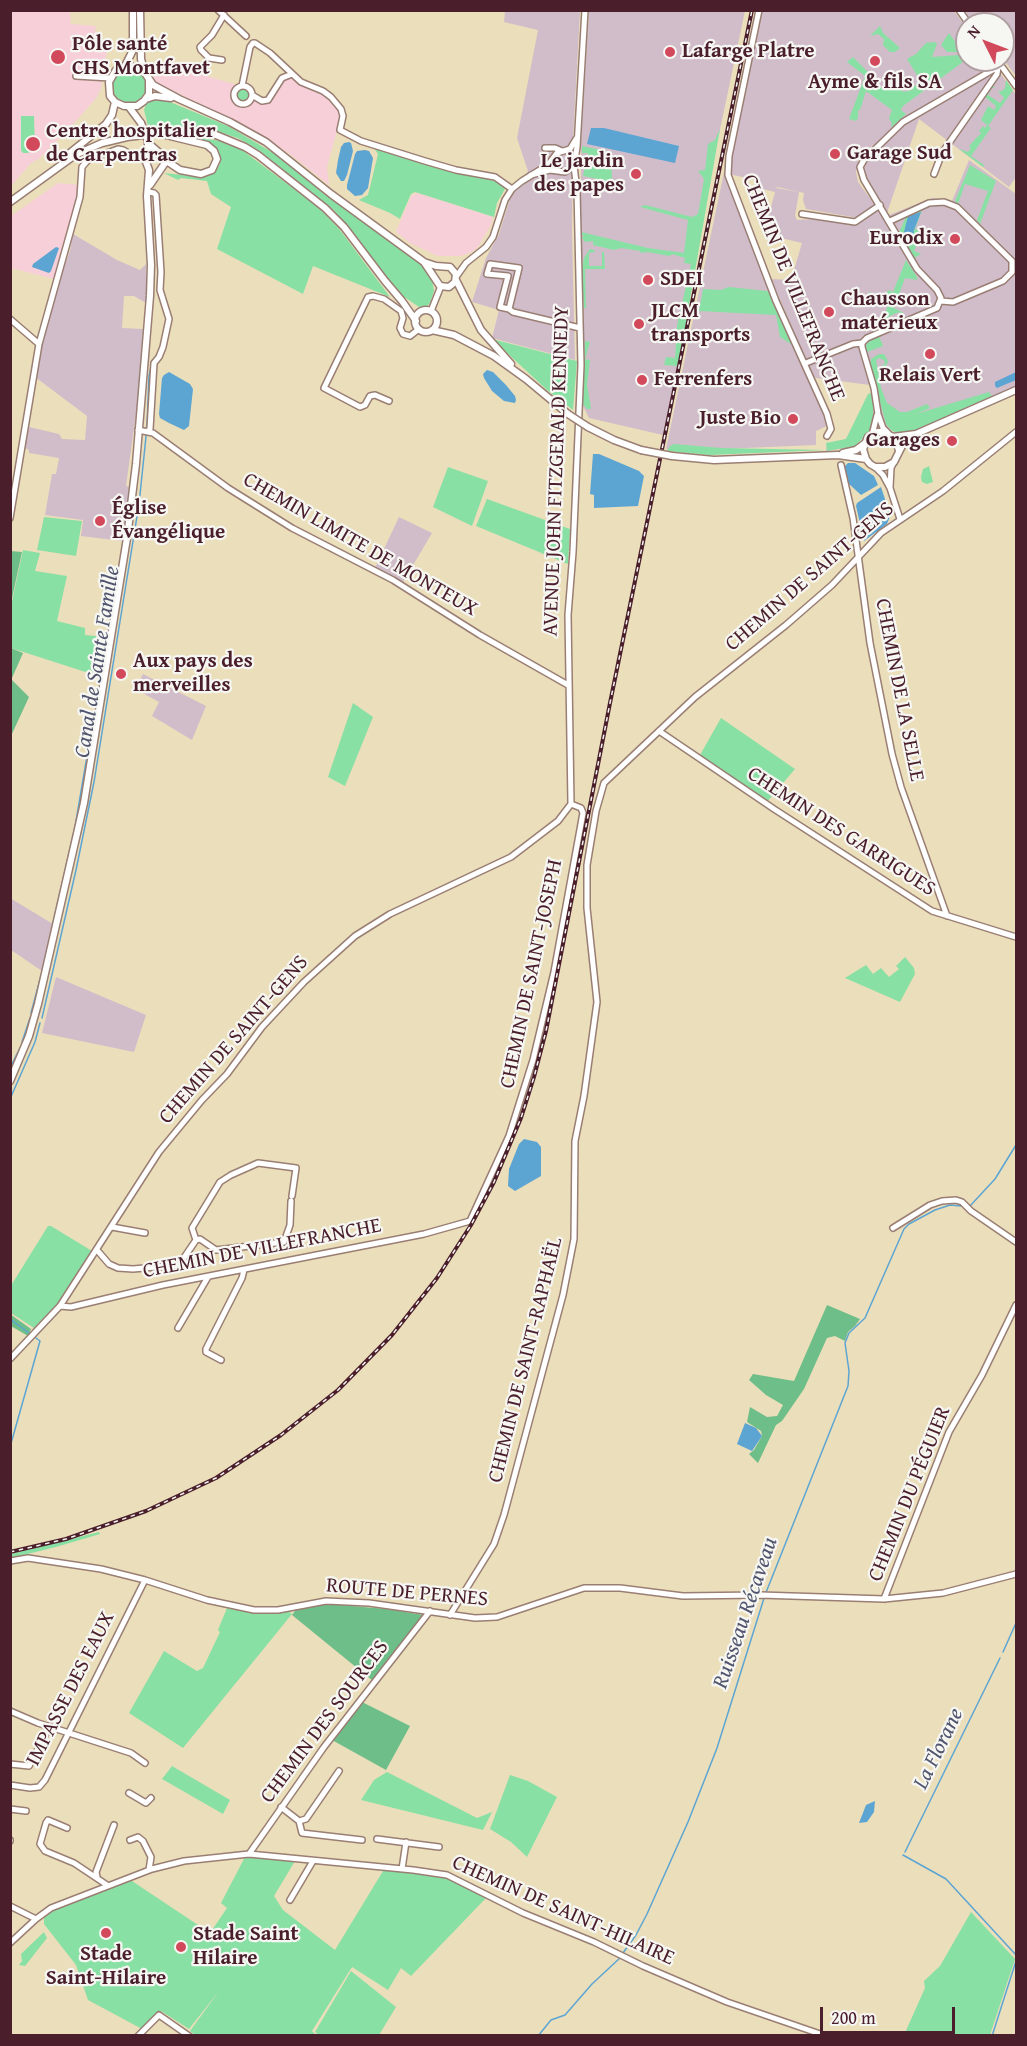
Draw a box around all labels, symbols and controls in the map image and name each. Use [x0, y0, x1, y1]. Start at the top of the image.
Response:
north arrow [955, 12, 1015, 72]
text: N [961, 19, 986, 43]
place label: Pôle santé CHS Montfavet [72, 32, 210, 82]
place label: Lafarge Platre [682, 39, 815, 65]
marker: Lafarge Platre [663, 45, 677, 59]
marker: Pôle santé CHS Montfavet [49, 48, 67, 66]
marker: Ayme & fils SA [868, 54, 882, 68]
place label: Ayme & fils SA [808, 70, 942, 96]
place label: Centre hospitalier de Carpentras [46, 119, 216, 169]
marker: Centre hospitalier de Carpentras [24, 135, 42, 153]
place label: Garage Sud [847, 141, 952, 167]
marker: Garage Sud [828, 147, 842, 161]
place label: Le jardin des papes [534, 149, 624, 199]
marker: Le jardin des papes [629, 167, 643, 181]
street label: CHEMIN DE VILLEFRANCHE [736, 171, 850, 405]
place label: Eurodix [870, 226, 943, 252]
marker: Eurodix [948, 232, 962, 246]
place label: SDEI [660, 267, 703, 293]
marker: SDEI [641, 273, 655, 287]
place label: Chausson matérieux [841, 287, 938, 337]
place label: JLCM transports [651, 299, 750, 349]
street label: AVENUE JOHN FITZGERALD KENNEDY [539, 305, 575, 637]
marker: Chausson matérieux [822, 305, 836, 319]
marker: JLCM transports [632, 317, 646, 331]
marker: Relais Vert [923, 347, 937, 361]
place label: Relais Vert [879, 363, 981, 389]
place label: Ferrenfers [654, 367, 752, 393]
marker: Ferrenfers [635, 373, 649, 387]
place label: Juste Bio [699, 406, 781, 432]
marker: Juste Bio [786, 412, 800, 426]
place label: Garages [866, 428, 940, 454]
marker: Garages [945, 434, 959, 448]
street label: CHEMIN LIMITE DE MONTEUX [238, 468, 482, 622]
place label: Église Évangélique [112, 496, 225, 546]
street label: CHEMIN DE SAINT-GENS [721, 497, 899, 657]
marker: Église Évangélique [93, 514, 107, 528]
water label: Canal de Sainte Famille [70, 564, 126, 760]
street label: CHEMIN DE LA SELLE [869, 597, 929, 783]
place label: Aux pays des merveilles [133, 649, 253, 699]
marker: Aux pays des merveilles [114, 667, 128, 681]
street label: CHEMIN DES GARRIGUES [742, 762, 940, 902]
street label: CHEMIN DE SAINT-JOSEPH [495, 857, 569, 1091]
street label: CHEMIN DE SAINT-GENS [154, 951, 314, 1129]
street label: CHEMIN DE VILLEFRANCHE [141, 1214, 383, 1284]
street label: CHEMIN DE SAINT-RAPHAËL [483, 1235, 569, 1485]
street label: CHEMIN DU PÉGUIER [863, 1403, 957, 1585]
water label: Ruisseau Récaveau [708, 1534, 784, 1692]
street label: ROUTE DE PERNES [325, 1573, 489, 1613]
street label: IMPASSE DES EAUX [21, 1608, 121, 1770]
street label: CHEMIN DES SOURCES [256, 1636, 394, 1808]
water label: La Florane [908, 1704, 970, 1794]
street label: CHEMIN DE SAINT-HILAIRE [448, 1851, 678, 1971]
place label: Stade Saint Hilaire [193, 1922, 298, 1972]
marker: Stade Saint-Hilaire [99, 1926, 113, 1940]
marker: Stade Saint Hilaire [174, 1940, 188, 1954]
place label: Stade Saint-Hilaire [46, 1942, 166, 1992]
scale bar [823, 1995, 958, 2033]
text: 200 m [831, 2004, 876, 2031]

